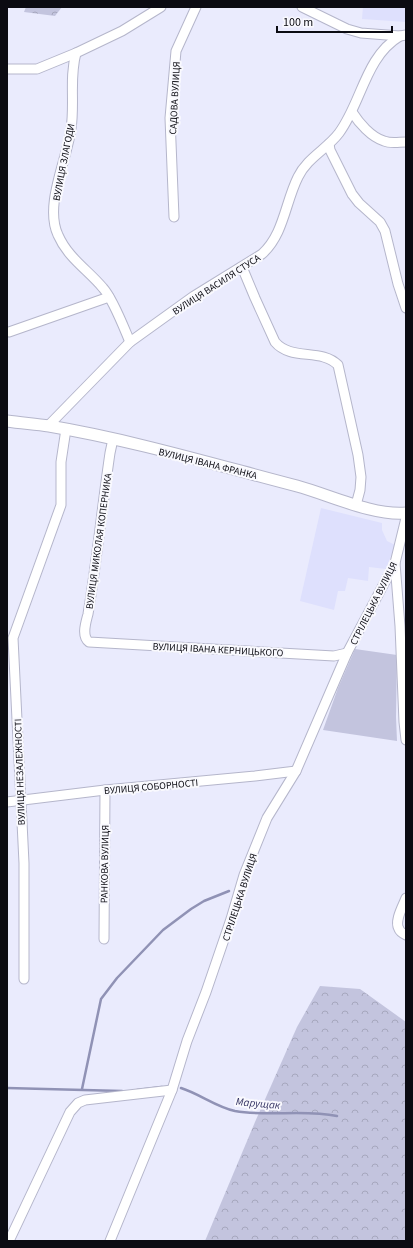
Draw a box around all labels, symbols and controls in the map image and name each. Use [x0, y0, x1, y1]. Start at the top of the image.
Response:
scale bar [277, 8, 392, 34]
text: 100 m [283, 14, 313, 31]
street label: САДОВА ВУЛИЦЯ [166, 61, 184, 135]
street label: ВУЛИЦЯ ЗЛАГОДИ [50, 122, 78, 202]
street label: ВУЛИЦЯ ВАСИЛЯ СТУСА [170, 251, 264, 319]
street label: ВУЛИЦЯ ІВАНА ФРАНКА [157, 445, 259, 483]
street label: ВУЛИЦЯ МИКОЛАЯ КОПЕРНИКА [83, 472, 116, 610]
street label: СТРІЛЕЦЬКА ВУЛИЦЯ [347, 559, 401, 647]
street label: ВУЛИЦЯ ІВАНА КЕРНИЦЬКОГО [152, 640, 284, 660]
street label: ВУЛИЦЯ НЕЗАЛЕЖНОСТІ [11, 718, 29, 825]
street label: ВУЛИЦЯ СОБОРНОСТІ [103, 776, 199, 798]
street label: РАНКОВА ВУЛИЦЯ [97, 825, 113, 903]
street label: СТРІЛЕЦЬКА ВУЛИЦЯ [219, 852, 261, 943]
water label: Марущак [235, 1094, 281, 1113]

